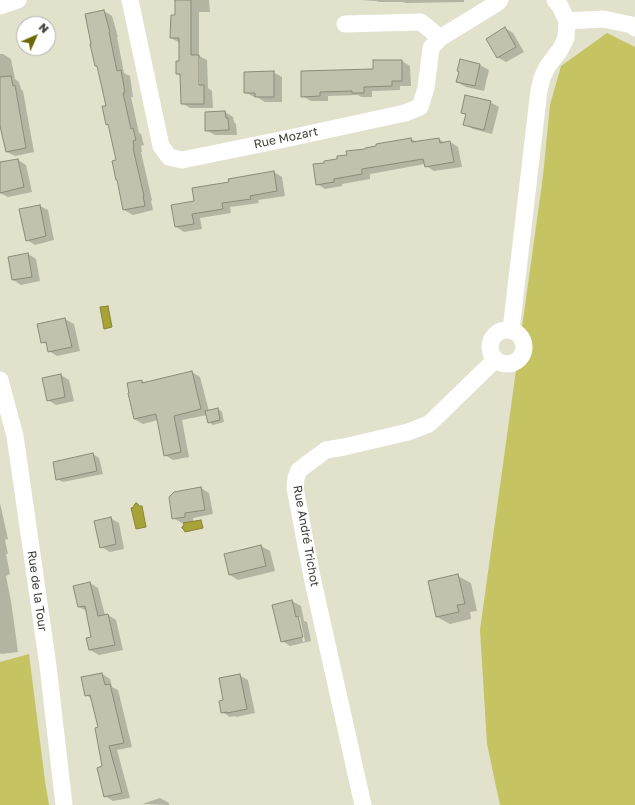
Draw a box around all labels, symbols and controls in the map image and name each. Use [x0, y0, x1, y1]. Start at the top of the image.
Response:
north arrow [16, 16, 56, 56]
text: N [37, 20, 52, 35]
street label: Rue Mozart [253, 124, 319, 152]
street label: Rue André Trichot [290, 484, 322, 588]
street label: Rue de la Tour [24, 550, 50, 632]

